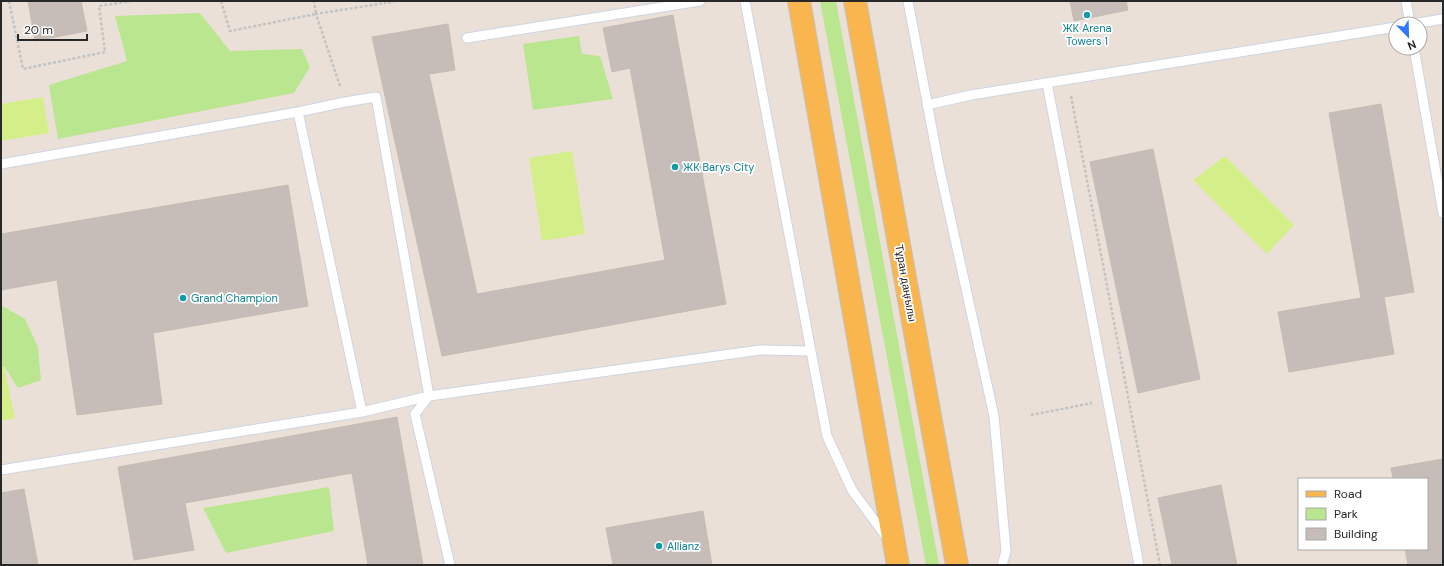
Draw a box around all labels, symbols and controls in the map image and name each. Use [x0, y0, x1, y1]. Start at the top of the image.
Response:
marker: ЖК Arena Towers 1 [1082, 10, 1092, 20]
scale bar [18, 16, 87, 42]
north arrow [1388, 16, 1428, 56]
place label: ЖК Arena Towers 1 [1062, 21, 1112, 48]
text: 20 m [24, 22, 53, 38]
text: N [1405, 37, 1418, 53]
place label: ЖК Barys City [683, 160, 754, 174]
marker: ЖК Barys City [670, 162, 680, 172]
street label: Тұран даңғылы [892, 243, 920, 323]
place label: Grand Champion [191, 291, 278, 305]
marker: Grand Champion [178, 293, 188, 303]
legend [1298, 478, 1428, 550]
text: Road [1334, 486, 1362, 502]
text: Park [1334, 506, 1358, 522]
text: Building [1334, 526, 1378, 542]
place label: Allianz [667, 539, 699, 553]
marker: Allianz [654, 541, 664, 551]

